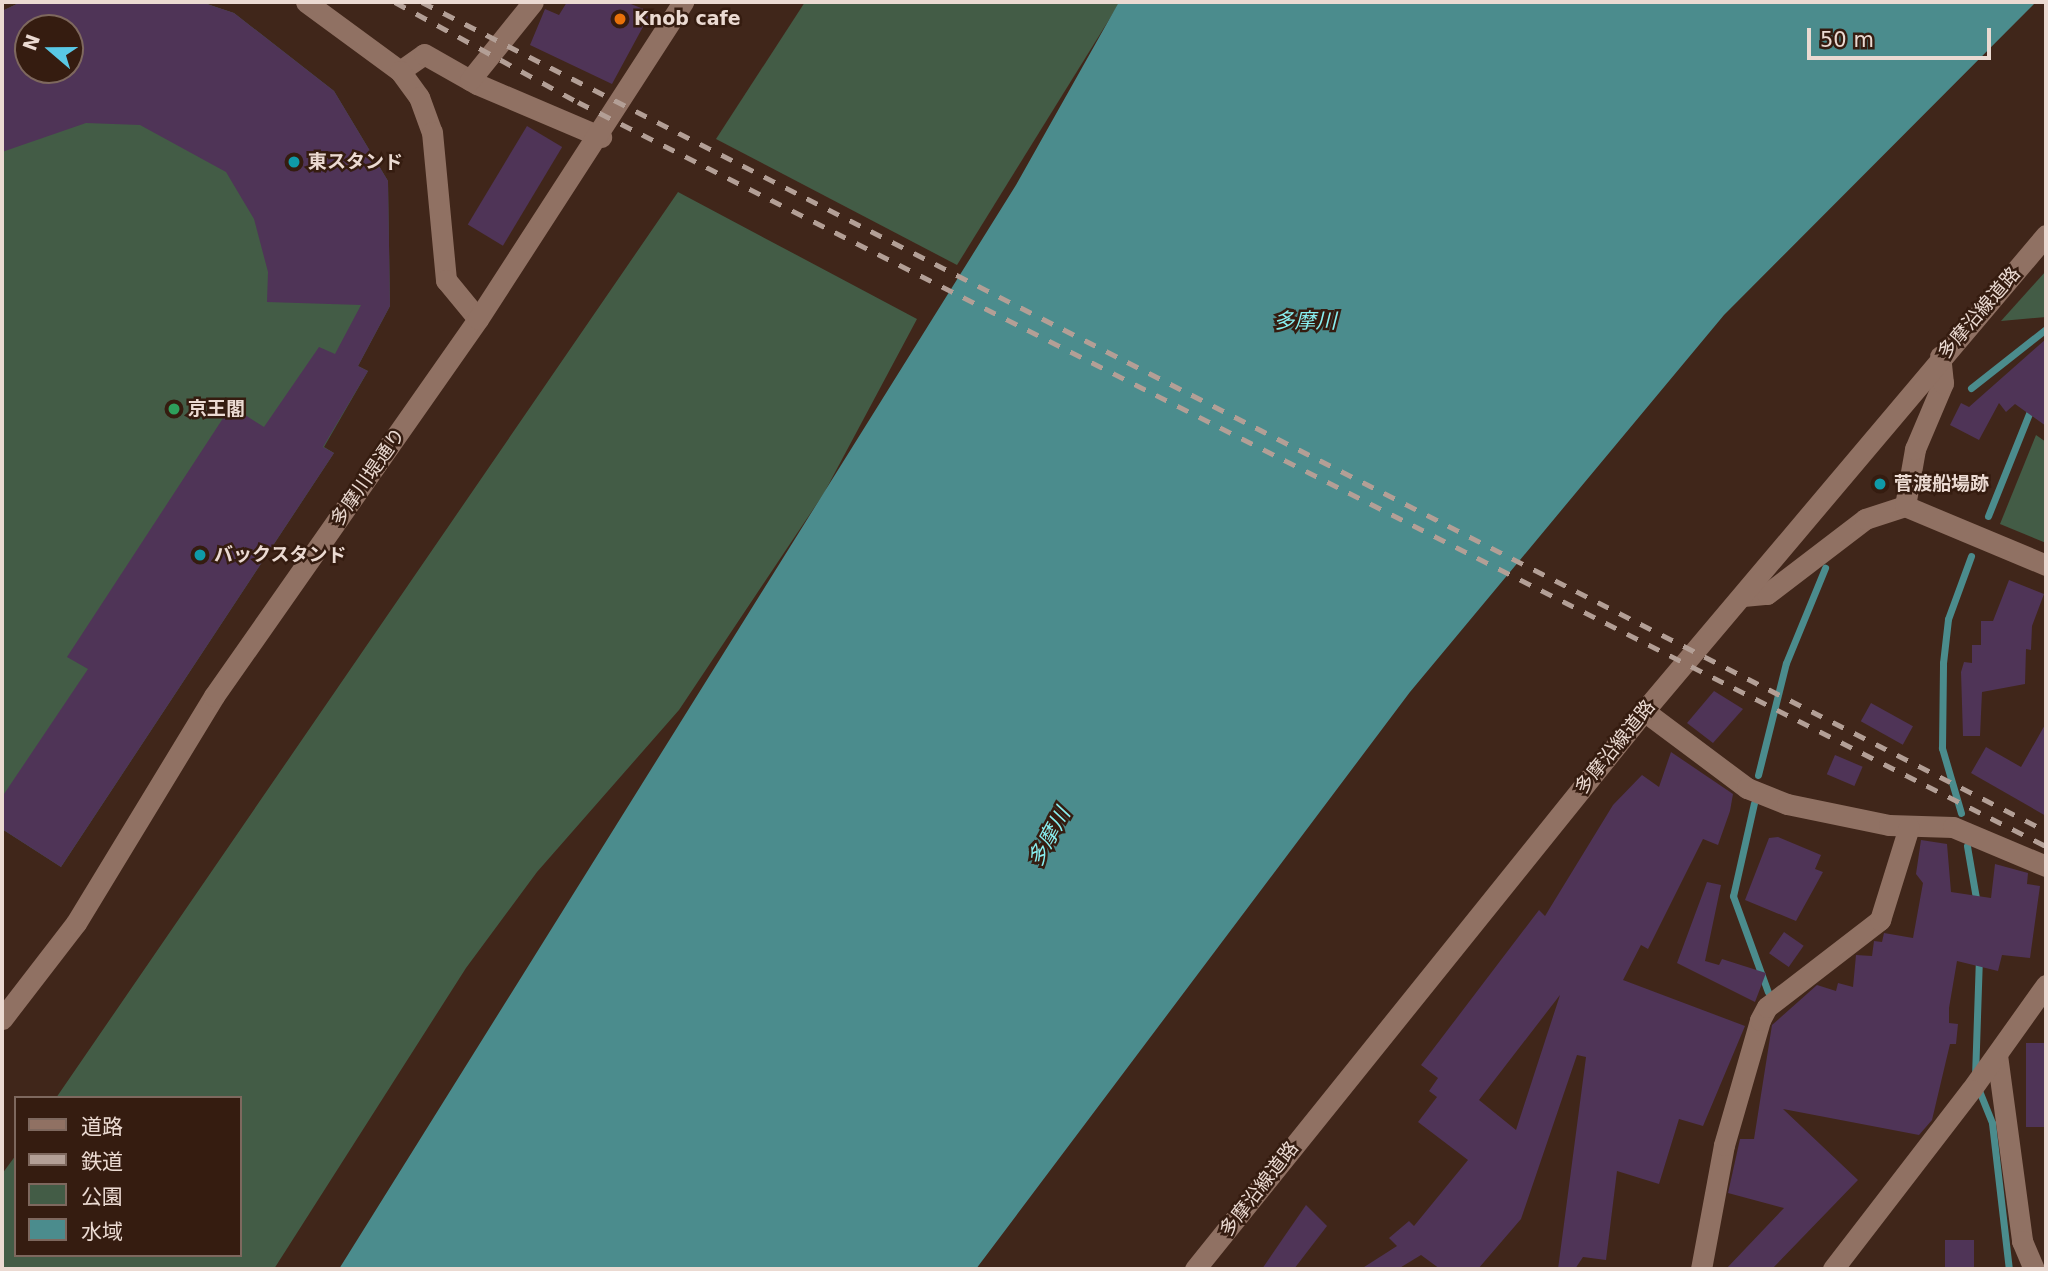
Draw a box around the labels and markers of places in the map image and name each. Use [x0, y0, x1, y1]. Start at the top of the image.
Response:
place label: Knob cafe [634, 8, 741, 30]
marker: Knob cafe [612, 11, 628, 27]
place label: 東スタンド [308, 151, 403, 173]
marker: 東スタンド [286, 154, 302, 170]
place label: 京王閣 [188, 398, 245, 420]
marker: 京王閣 [166, 401, 182, 417]
place label: 菅渡船場跡 [1894, 473, 1989, 495]
marker: 菅渡船場跡 [1872, 476, 1888, 492]
place label: バックスタンド [214, 544, 347, 566]
marker: バックスタンド [192, 547, 208, 563]

